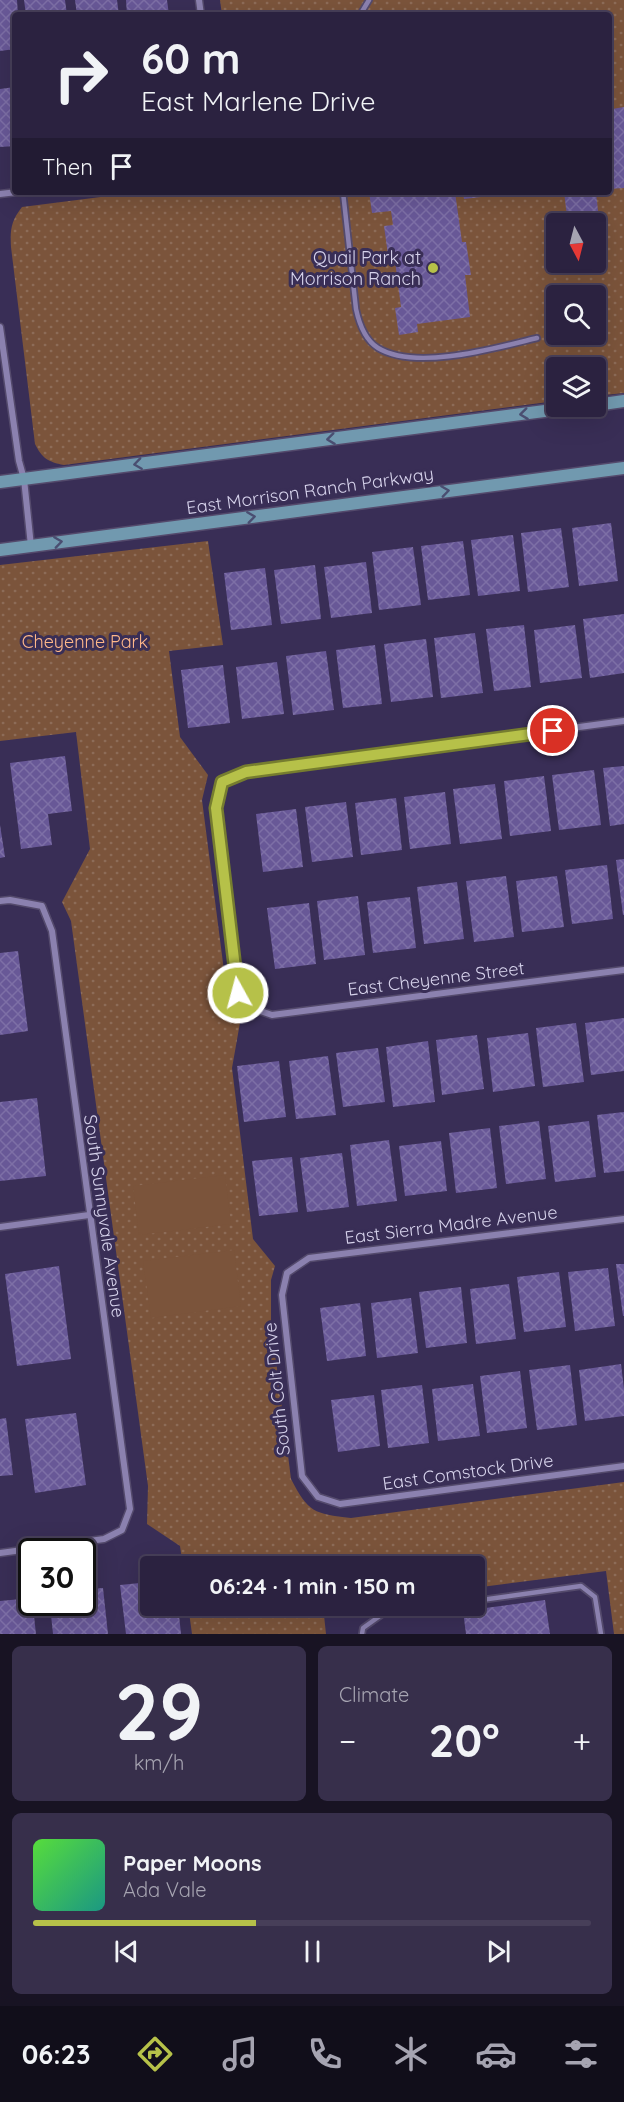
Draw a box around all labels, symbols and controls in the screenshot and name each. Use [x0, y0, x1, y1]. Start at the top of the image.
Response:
text: 60 m [141, 32, 241, 85]
icon: right [42, 36, 120, 114]
text: East Marlene Drive [141, 84, 375, 118]
icon: arrive [105, 150, 138, 183]
text: Then [42, 153, 93, 181]
north arrow [546, 213, 606, 273]
map controls [546, 213, 606, 417]
place label: Quail Park at Morrison Ranch [290, 246, 421, 290]
marker: Quail Park at Morrison Ranch [426, 261, 440, 275]
button: search [546, 285, 606, 345]
button: layers [546, 357, 606, 417]
one-way arrow [520, 407, 529, 420]
one-way arrow [326, 432, 336, 444]
one-way arrow [133, 457, 142, 469]
street label: East Morrison Ranch Parkway [185, 462, 435, 519]
one-way arrow [440, 486, 449, 498]
one-way arrow [247, 511, 256, 524]
one-way arrow [53, 537, 63, 549]
park label: Cheyenne Park [22, 630, 148, 653]
pin [527, 705, 578, 756]
icon: arrive [536, 714, 569, 747]
street label: East Cheyenne Street [346, 956, 526, 1001]
position arrow [206, 961, 270, 1025]
street label: South Sunnyvale Avenue [79, 1113, 130, 1319]
street label: East Sierra Madre Avenue [343, 1200, 559, 1249]
street label: South Colt Drive [258, 1321, 295, 1457]
street label: East Comstock Drive [381, 1448, 555, 1495]
speed limit sign: 30 [18, 1538, 96, 1616]
text: 06:24 · 1 min · 150 m [209, 1572, 416, 1600]
text: 29 [115, 1662, 203, 1760]
text: Climate [339, 1682, 409, 1707]
text: 20° [429, 1712, 500, 1768]
text: − [339, 1720, 356, 1761]
text: + [572, 1720, 591, 1761]
text: km/h [134, 1750, 184, 1775]
text: Paper Moons [123, 1849, 262, 1877]
text: Ada Vale [123, 1877, 207, 1902]
icon: previous [110, 1935, 143, 1968]
icon: pause [296, 1935, 329, 1968]
icon: next [482, 1935, 515, 1968]
icon: directions [134, 2033, 176, 2075]
icon: music [219, 2033, 261, 2075]
icon: phone [304, 2033, 346, 2075]
icon: climate [390, 2033, 432, 2075]
icon: car [475, 2033, 517, 2075]
icon: filters [560, 2033, 602, 2075]
text: 06:23 [22, 2037, 90, 2071]

